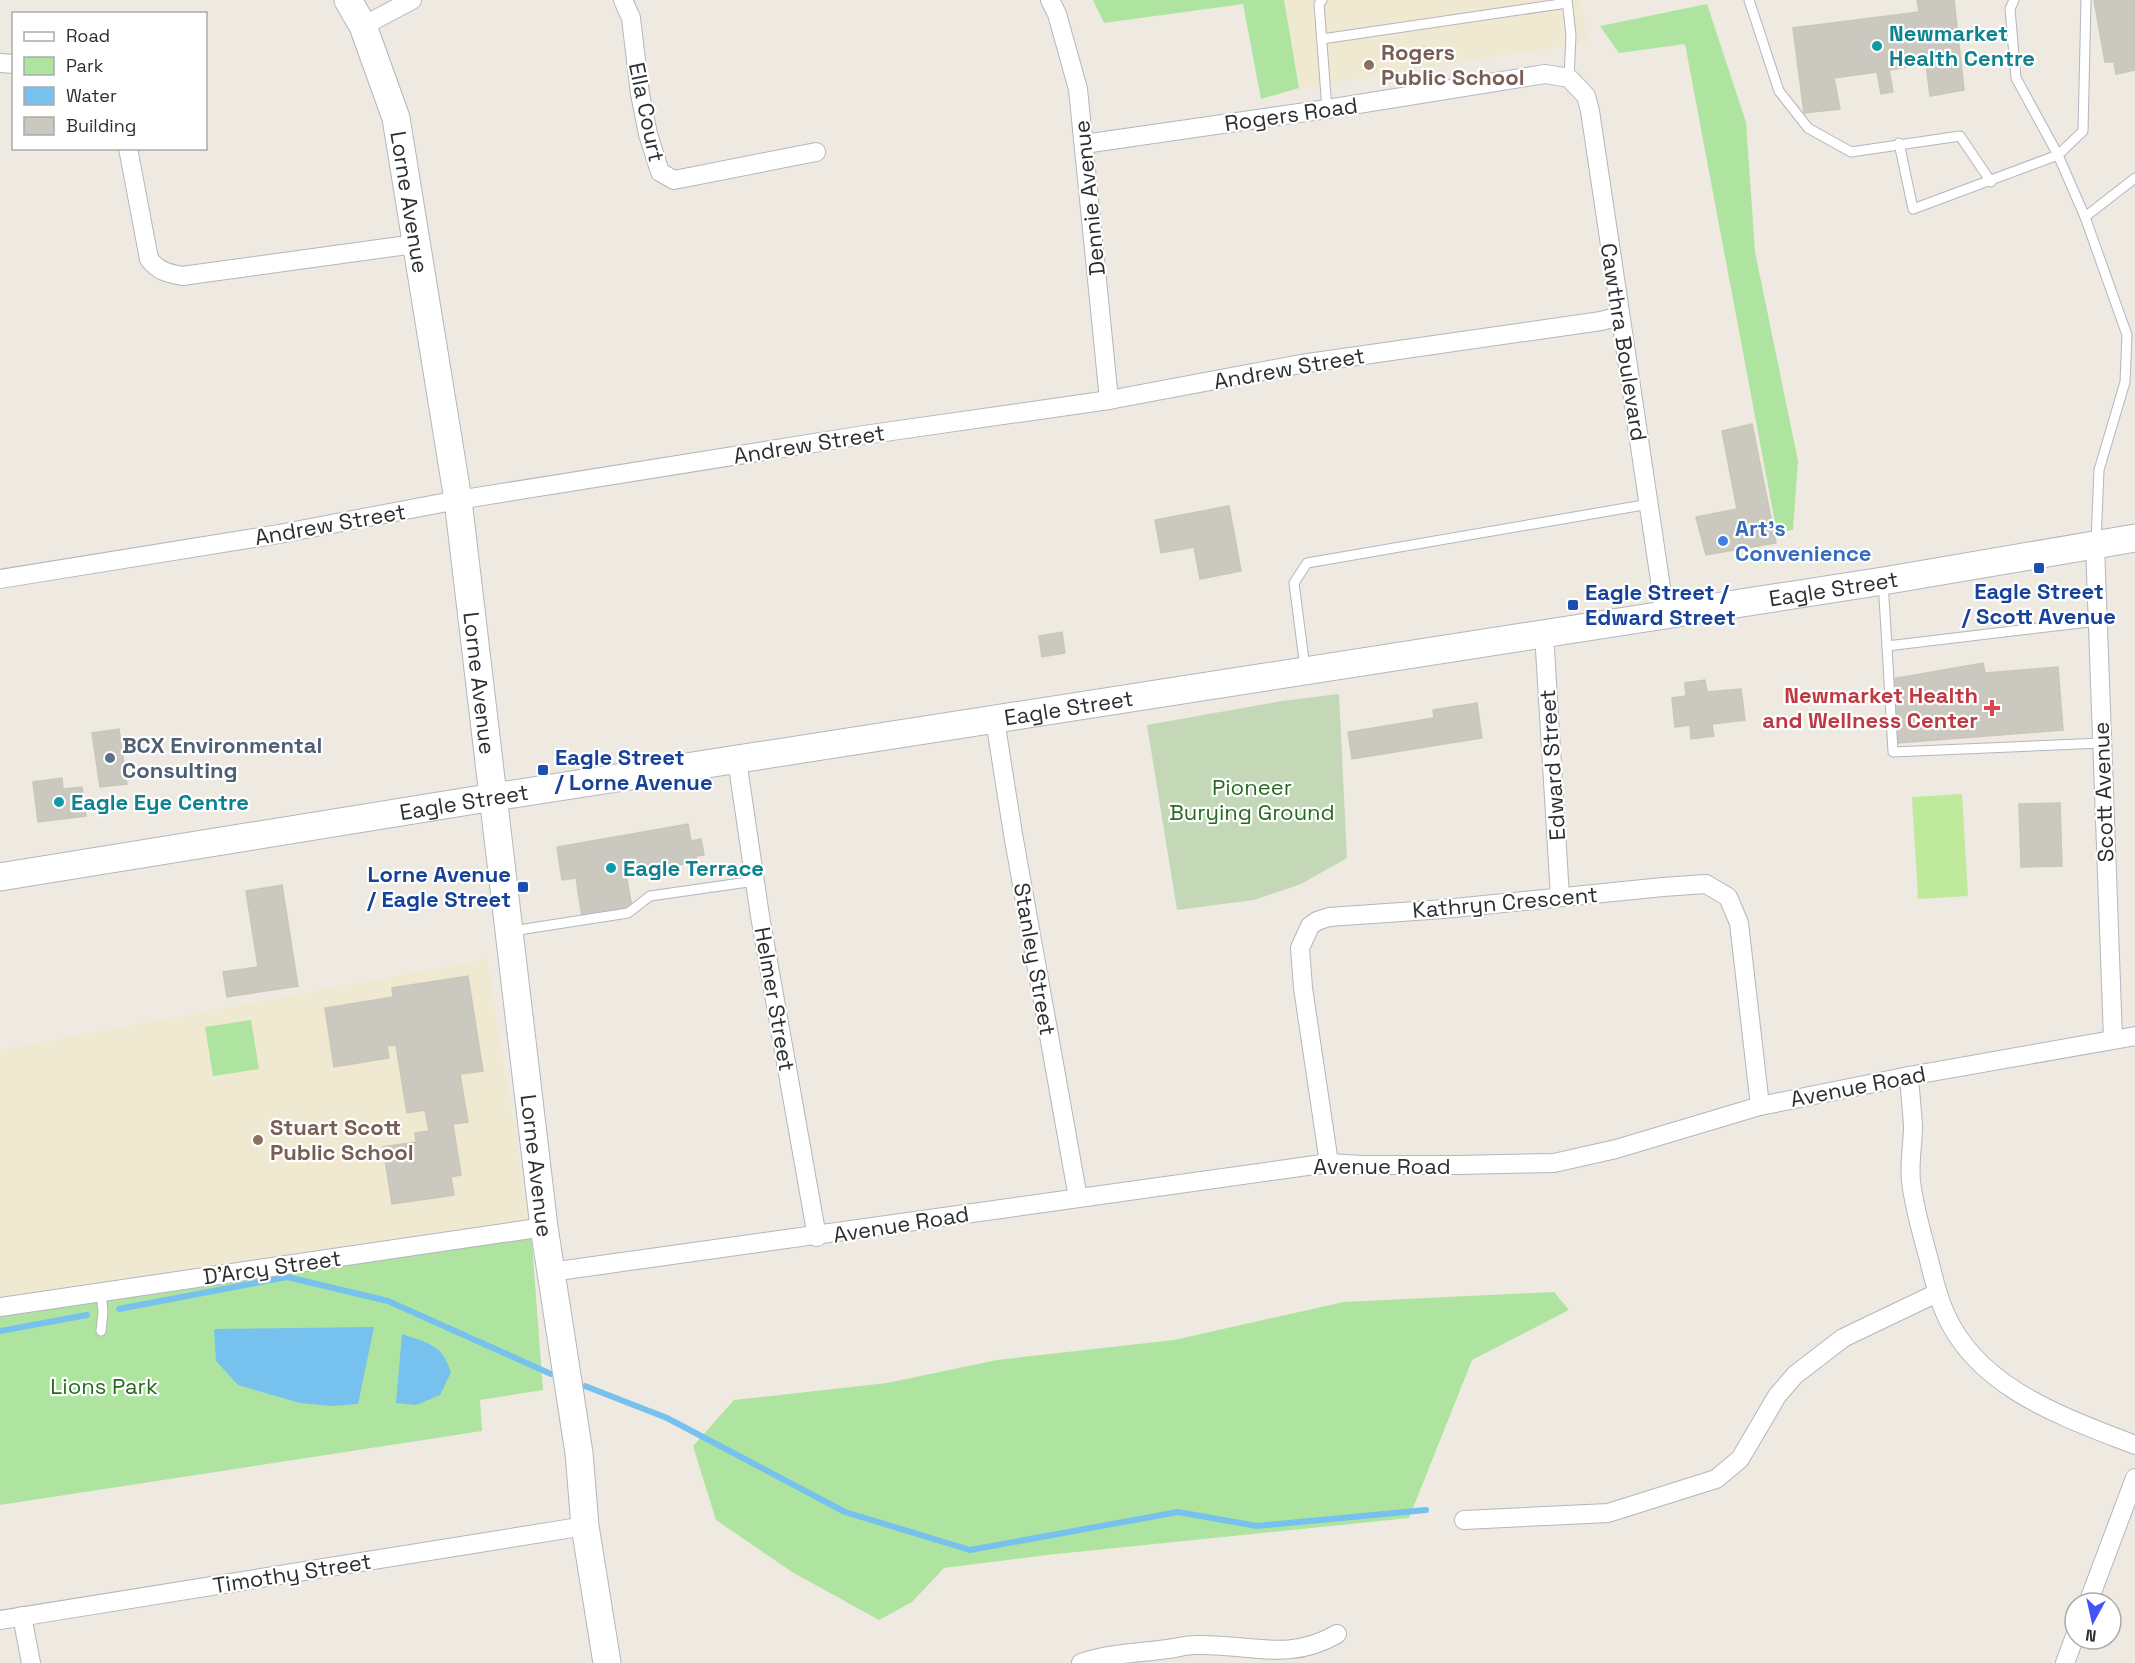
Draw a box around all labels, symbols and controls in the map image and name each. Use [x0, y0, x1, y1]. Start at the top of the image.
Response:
legend [12, 12, 207, 150]
place label: Newmarket Health Centre [1889, 19, 2035, 72]
text: Road [66, 24, 110, 47]
place label: Rogers Public School [1381, 38, 1525, 91]
marker: Newmarket Health Centre [1870, 39, 1884, 53]
text: Park [66, 54, 104, 77]
marker: Rogers Public School [1362, 58, 1376, 72]
street label: Ella Court [623, 60, 671, 164]
text: Water [66, 84, 117, 107]
street label: Rogers Road [1223, 91, 1359, 137]
text: Building [66, 114, 136, 137]
street label: Dennie Avenue [1067, 119, 1111, 277]
street label: Lorne Avenue [384, 129, 435, 275]
street label: Cawthra Boulevard [1595, 241, 1653, 443]
street label: Andrew Street [1211, 341, 1367, 395]
street label: Andrew Street [731, 418, 887, 470]
street label: Andrew Street [252, 497, 408, 551]
place label: Art's Convenience [1735, 514, 1872, 567]
marker: Art's Convenience [1716, 534, 1730, 548]
marker: Eagle Street / Scott Avenue [2032, 561, 2046, 575]
street label: Eagle Street [1767, 565, 1900, 613]
place label: Eagle Street / Scott Avenue [1961, 577, 2116, 630]
place label: Eagle Street / Edward Street [1585, 578, 1736, 631]
marker: Eagle Street / Edward Street [1566, 598, 1580, 612]
street label: Lorne Avenue [457, 610, 502, 756]
place label: Newmarket Health and Wellness Center [1762, 681, 1978, 734]
street label: Eagle Street [1002, 684, 1135, 731]
street label: Edward Street [1533, 688, 1571, 842]
marker: Newmarket Health and Wellness Center [1983, 699, 2001, 717]
street label: Scott Avenue [2087, 721, 2119, 863]
place label: BCX Environmental Consulting [122, 731, 322, 784]
place label: Eagle Street / Lorne Avenue [554, 743, 713, 796]
marker: BCX Environmental Consulting [103, 751, 117, 765]
marker: Eagle Street / Lorne Avenue [536, 763, 550, 777]
park label: Pioneer Burying Ground [1169, 773, 1335, 826]
street label: Eagle Street [397, 778, 530, 826]
place label: Eagle Eye Centre [71, 788, 249, 816]
marker: Eagle Eye Centre [52, 795, 66, 809]
place label: Eagle Terrace [623, 854, 764, 882]
place label: Lorne Avenue / Eagle Street [366, 860, 511, 913]
marker: Eagle Terrace [604, 861, 618, 875]
marker: Lorne Avenue / Eagle Street [516, 880, 530, 894]
street label: Kathryn Crescent [1411, 880, 1599, 924]
street label: Stanley Street [1008, 881, 1062, 1037]
street label: Helmer Street [749, 925, 801, 1073]
street label: Avenue Road [1788, 1059, 1928, 1113]
street label: Lorne Avenue [514, 1093, 559, 1239]
place label: Stuart Scott Public School [270, 1113, 414, 1166]
marker: Stuart Scott Public School [251, 1133, 265, 1147]
street label: Avenue Road [1313, 1152, 1451, 1180]
street label: Avenue Road [831, 1199, 971, 1249]
street label: D'Arcy Street [201, 1243, 343, 1291]
park label: Lions Park [50, 1372, 158, 1400]
street label: Timothy Street [211, 1547, 373, 1599]
north arrow [2063, 1591, 2123, 1651]
text: N [2084, 1624, 2098, 1647]

